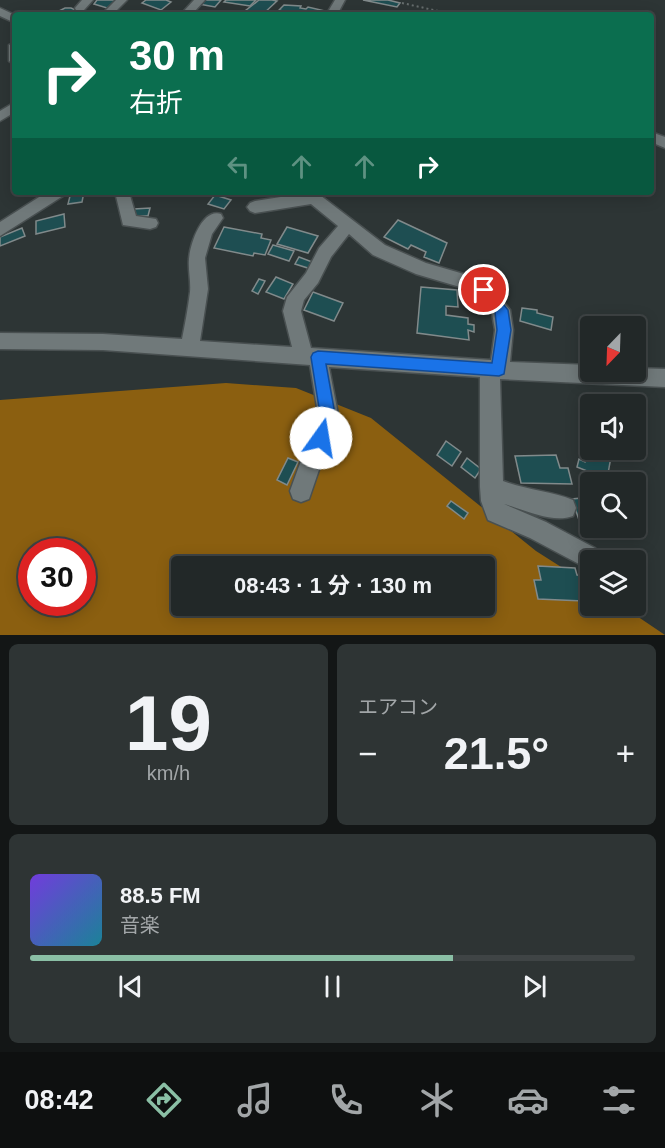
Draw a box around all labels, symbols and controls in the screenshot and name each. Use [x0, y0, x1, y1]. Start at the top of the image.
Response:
text: 30 m [129, 32, 225, 79]
icon: right [30, 36, 108, 114]
text: 右折 [129, 88, 183, 118]
icon: left [222, 150, 255, 183]
icon: ahead [285, 150, 318, 183]
icon: ahead [348, 150, 381, 183]
icon: right [411, 150, 444, 183]
pin [458, 264, 509, 315]
icon: arrive [467, 273, 500, 306]
north arrow [580, 316, 646, 382]
map controls [580, 316, 646, 616]
button: sound [580, 394, 646, 460]
position arrow [289, 406, 353, 470]
button: search [580, 472, 646, 538]
speed limit sign: 30 [18, 538, 96, 616]
button: layers [580, 550, 646, 616]
text: 08:43 · 1 分 · 130 m [234, 573, 432, 598]
text: 19 [125, 679, 212, 767]
text: エアコン [358, 696, 438, 718]
text: 21.5° [444, 728, 549, 779]
text: − [358, 735, 377, 772]
text: + [616, 735, 635, 772]
text: km/h [147, 762, 190, 784]
text: 88.5 FM [120, 883, 201, 908]
text: 音楽 [120, 914, 160, 936]
icon: previous [114, 970, 147, 1003]
icon: pause [316, 970, 349, 1003]
icon: next [518, 970, 551, 1003]
icon: directions [143, 1079, 185, 1121]
icon: music [234, 1079, 276, 1121]
icon: phone [325, 1079, 367, 1121]
icon: climate [416, 1079, 458, 1121]
icon: car [507, 1079, 549, 1121]
icon: filters [598, 1079, 640, 1121]
text: 08:42 [25, 1085, 94, 1115]

